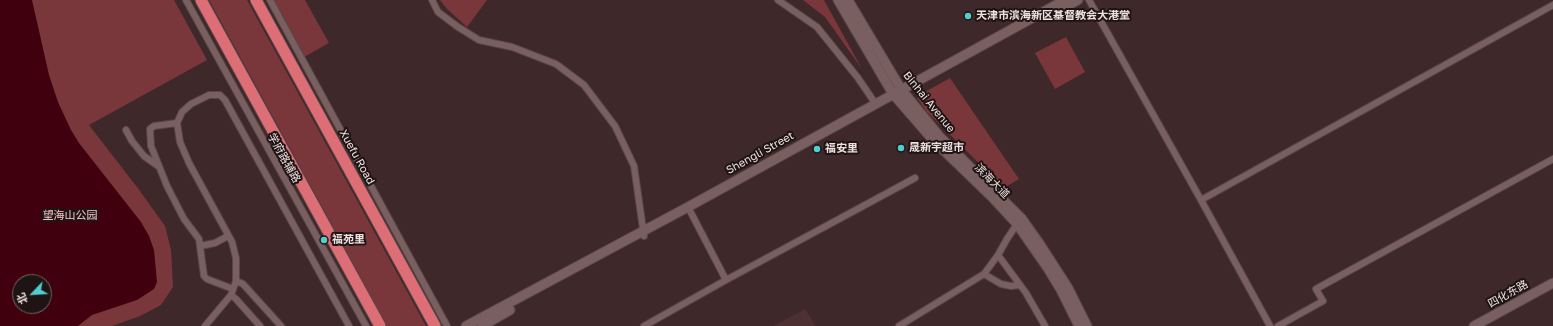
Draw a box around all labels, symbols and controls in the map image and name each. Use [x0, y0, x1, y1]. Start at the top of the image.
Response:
place label: 天津市滨海新区基督教会大港堂 [976, 9, 1130, 23]
marker: 天津市滨海新区基督教会大港堂 [963, 11, 973, 21]
street label: Binhai Avenue [900, 69, 958, 135]
street label: Xuefu Road [337, 127, 377, 187]
street label: Shengli Street [724, 129, 796, 177]
street label: 学府路辅路 [265, 131, 303, 185]
place label: 晟新宇超市 [909, 141, 964, 155]
place label: 福安里 [825, 142, 858, 156]
marker: 晟新宇超市 [896, 143, 906, 153]
marker: 福安里 [812, 144, 822, 154]
street label: 滨海大道 [972, 161, 1012, 201]
park label: 望海山公园 [43, 209, 97, 223]
place label: 福苑里 [332, 233, 365, 247]
marker: 福苑里 [319, 235, 329, 245]
north arrow [12, 274, 52, 314]
street label: 四化东路 [1486, 278, 1530, 310]
text: 北 [13, 291, 30, 307]

